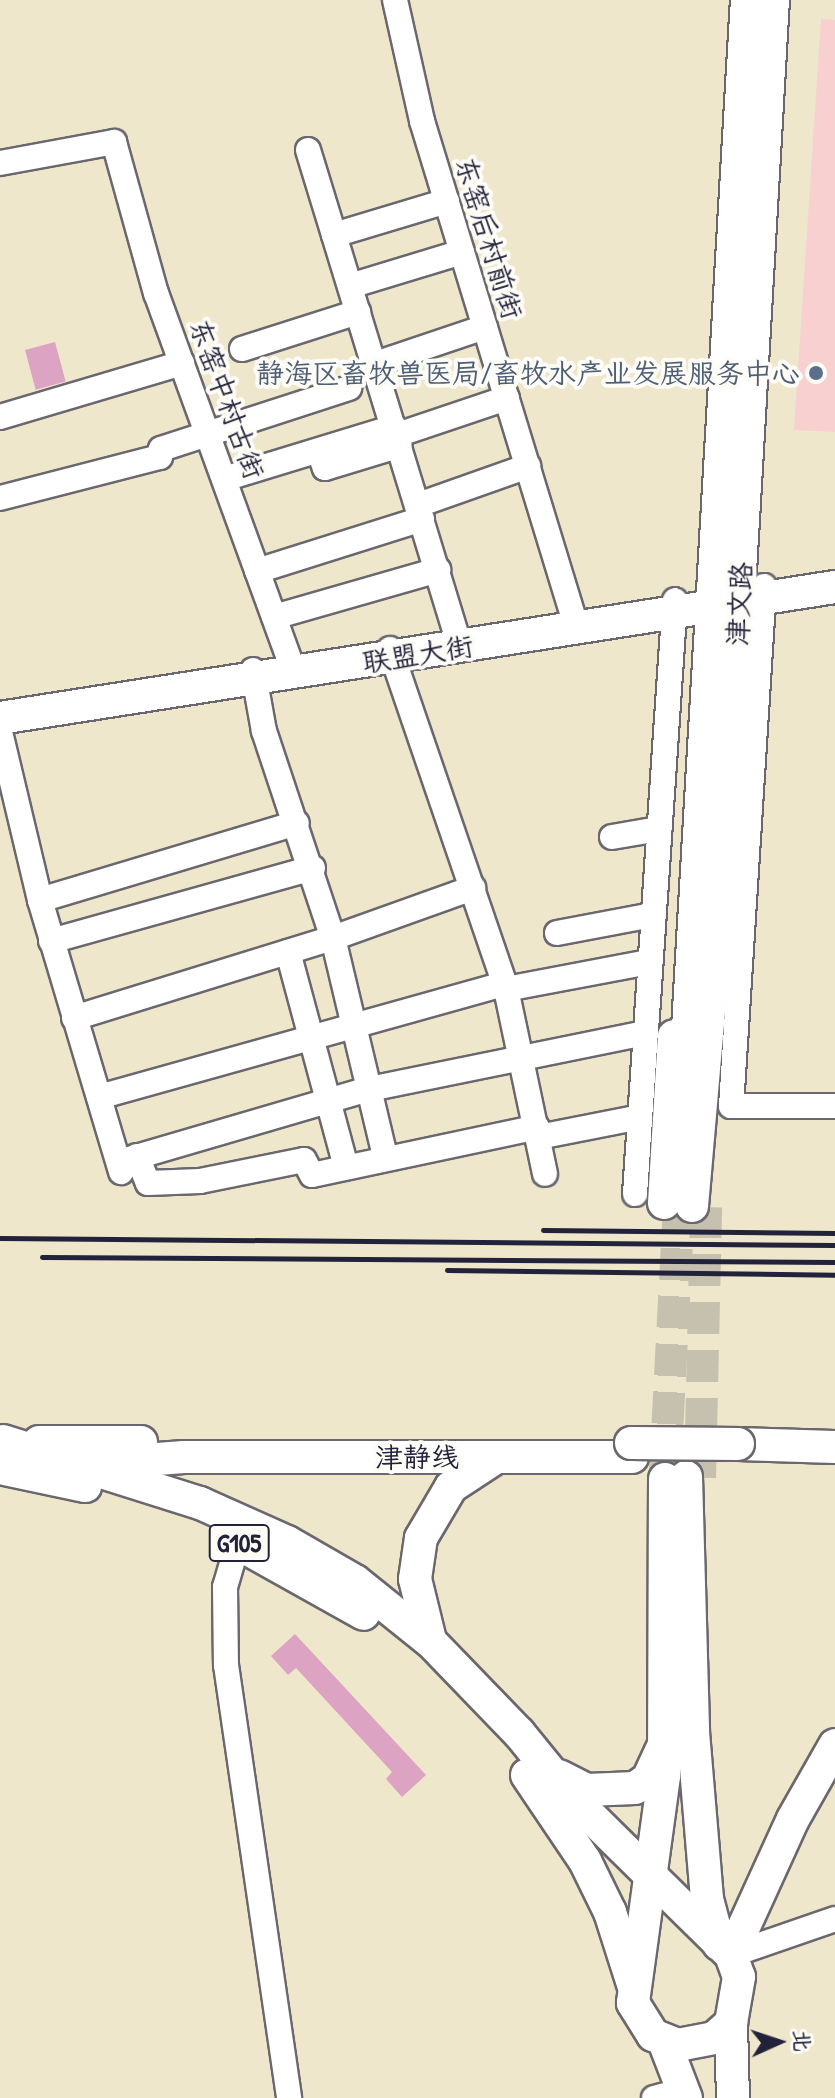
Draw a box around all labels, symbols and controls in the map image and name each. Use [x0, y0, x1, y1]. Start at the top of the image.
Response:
street label: 东窑后村前街 [448, 153, 530, 323]
street label: 东窑中村古街 [182, 314, 272, 484]
place label: 静海区畜牧兽医局/畜牧水产业发展服务中心 [256, 356, 800, 390]
marker: 静海区畜牧兽医局/畜牧水产业发展服务中心 [807, 364, 825, 382]
street label: 津文路 [720, 561, 758, 647]
street label: 联盟大街 [360, 629, 476, 679]
street label: 津静线 [375, 1440, 459, 1474]
road number: G105 [207, 1521, 271, 1565]
north arrow [739, 2002, 819, 2082]
text: 北 [787, 2029, 819, 2053]

